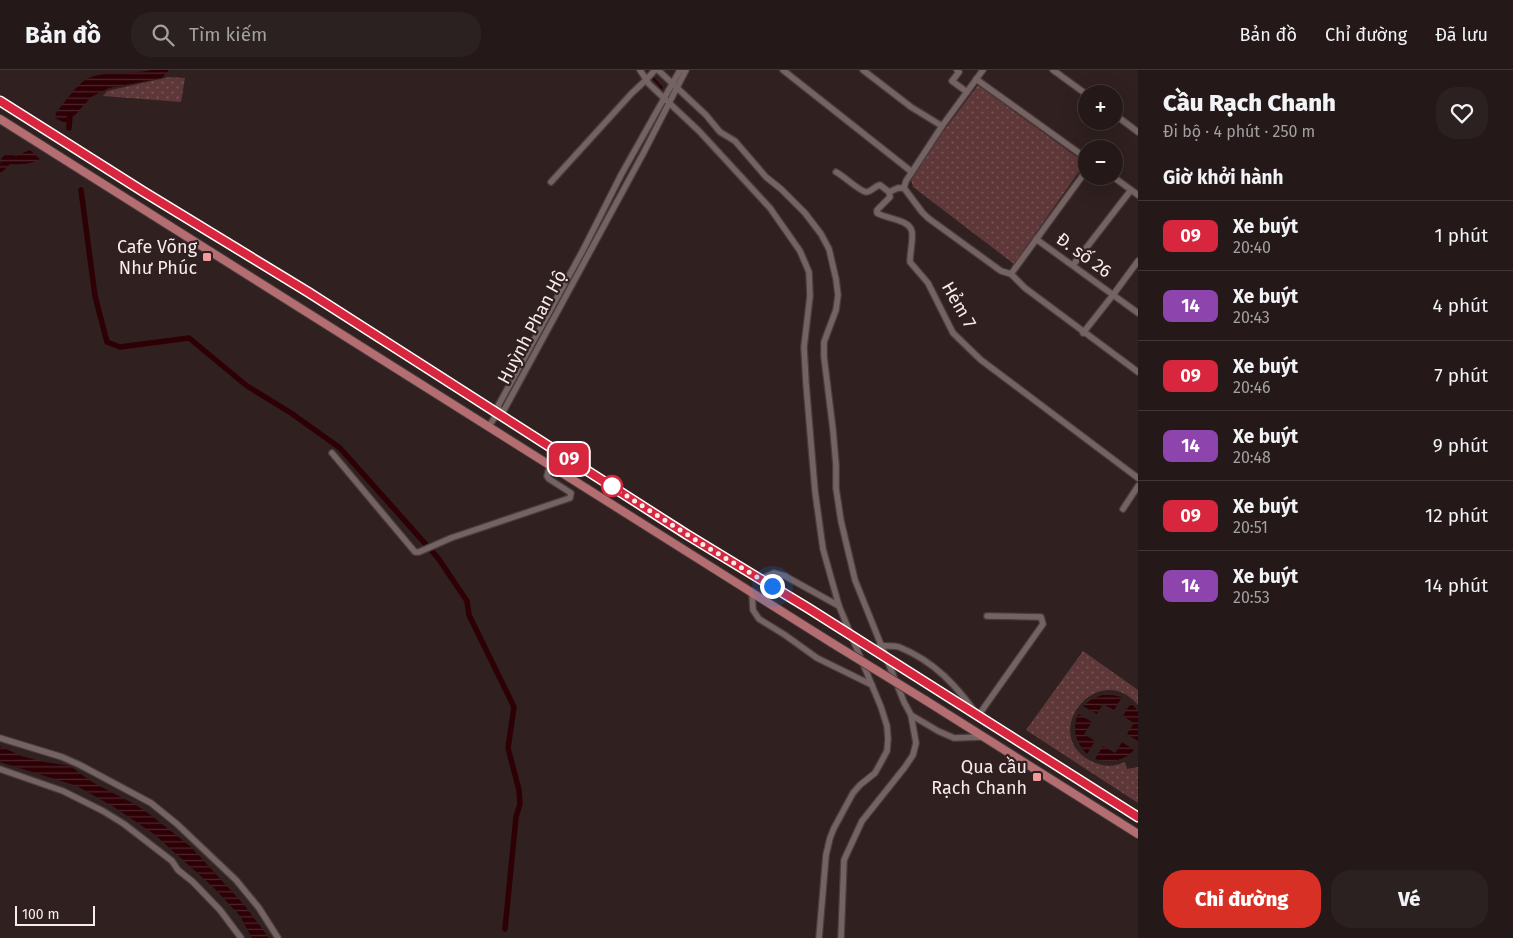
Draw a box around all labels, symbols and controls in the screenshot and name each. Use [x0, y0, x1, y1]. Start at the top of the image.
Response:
search box [131, 12, 481, 57]
text: Bản đồ [25, 21, 101, 49]
icon: search [149, 21, 177, 49]
text: Tìm kiếm [189, 23, 267, 46]
text: Bản đồ [1240, 24, 1297, 46]
text: Chỉ đường [1325, 24, 1407, 46]
text: Đã lưu [1435, 24, 1488, 46]
map controls [1078, 85, 1123, 185]
button: + [1078, 85, 1123, 130]
button: heart [1436, 87, 1488, 139]
text: Cầu Rạch Chanh [1163, 89, 1336, 117]
text: Đi bộ · 4 phút · 250 m [1163, 122, 1315, 141]
button: − [1078, 140, 1123, 185]
text: Giờ khởi hành [1163, 166, 1283, 189]
text: Xe buýt [1233, 215, 1298, 238]
text: 1 phút [1434, 224, 1488, 247]
text: 09 [1180, 225, 1201, 247]
street label: Đ. số 26 [1052, 228, 1116, 282]
place label: Cafe Võng Như Phúc [117, 236, 198, 279]
text: 20:40 [1233, 238, 1271, 257]
marker: Cafe Võng Như Phúc [201, 251, 213, 263]
street label: Huỳnh Phan Hộ [493, 266, 571, 388]
street label: Hẻm 7 [937, 278, 981, 332]
text: Xe buýt [1233, 285, 1298, 308]
text: 4 phút [1433, 294, 1488, 317]
text: 14 [1181, 295, 1200, 317]
text: 20:43 [1233, 308, 1270, 327]
text: Xe buýt [1233, 355, 1298, 378]
text: 7 phút [1434, 364, 1488, 387]
text: 09 [1180, 365, 1201, 387]
text: 20:46 [1233, 378, 1271, 397]
text: Xe buýt [1233, 425, 1298, 448]
text: 9 phút [1433, 434, 1488, 457]
text: 14 [1181, 435, 1200, 457]
line badge: 09 [546, 443, 592, 475]
text: 09 [559, 448, 579, 470]
text: 20:48 [1233, 448, 1271, 467]
unlabelled marker [601, 475, 623, 497]
text: Xe buýt [1233, 495, 1298, 518]
text: 12 phút [1425, 504, 1488, 527]
text: 09 [1180, 505, 1201, 527]
text: 20:51 [1233, 518, 1268, 537]
text: Xe buýt [1233, 565, 1298, 588]
your location [760, 574, 785, 599]
text: 14 phút [1424, 574, 1488, 597]
text: 14 [1181, 575, 1200, 597]
text: 20:53 [1233, 588, 1270, 607]
place label: Qua cầu Rạch Chanh [931, 756, 1027, 799]
marker: Qua cầu Rạch Chanh [1031, 771, 1043, 783]
button: Chỉ đường [1163, 870, 1321, 928]
button: Vé [1331, 870, 1488, 928]
scale bar [15, 903, 95, 926]
text: 100 m [22, 906, 59, 923]

